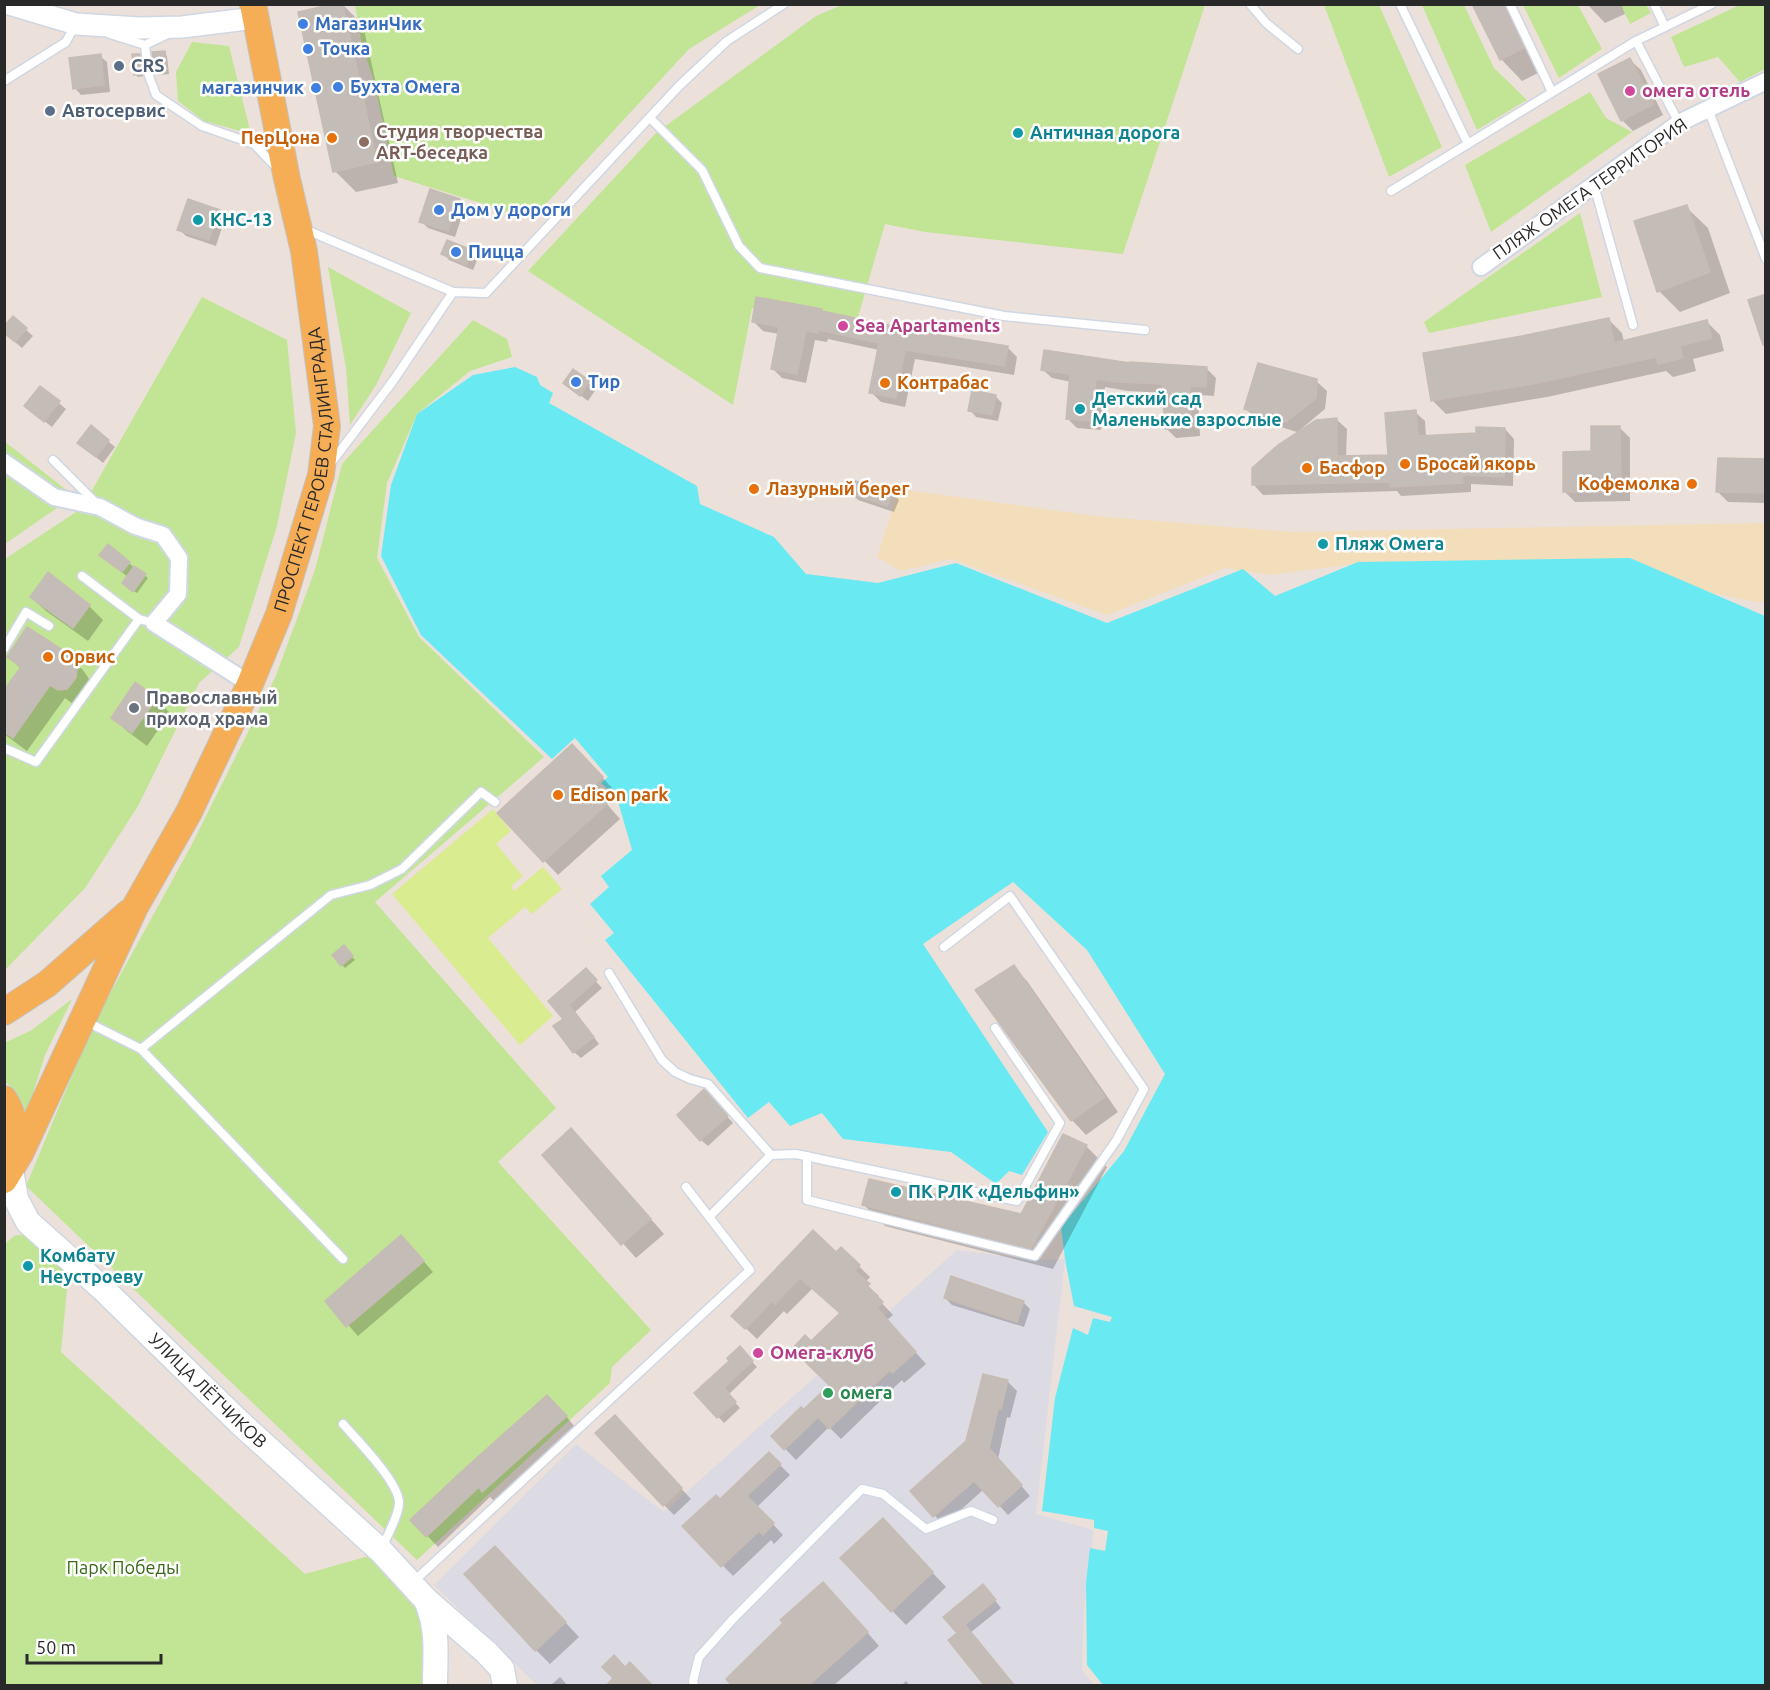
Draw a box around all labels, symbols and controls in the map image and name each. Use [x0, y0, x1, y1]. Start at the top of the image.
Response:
place label: МагазинЧик [315, 13, 423, 33]
marker: МагазинЧик [296, 17, 310, 31]
place label: Точка [320, 38, 370, 58]
marker: Точка [301, 42, 315, 56]
place label: CRS [131, 55, 165, 75]
marker: CRS [112, 59, 126, 73]
place label: Бухта Омега [350, 76, 460, 96]
place label: магазинчик [201, 77, 305, 97]
marker: Бухта Омега [331, 80, 345, 94]
place label: омега отель [1642, 80, 1750, 100]
marker: магазинчик [309, 81, 323, 95]
marker: омега отель [1623, 84, 1637, 98]
place label: Автосервис [62, 100, 166, 120]
marker: Автосервис [43, 104, 57, 118]
street label: ПЛЯЖ ОМЕГА ТЕРРИТОРИЯ [1489, 113, 1690, 263]
place label: Студия творчества ART-беседка [376, 121, 543, 162]
place label: Античная дорога [1030, 122, 1180, 142]
marker: Античная дорога [1011, 126, 1025, 140]
place label: ПерЦона [241, 127, 320, 147]
marker: ПерЦона [325, 131, 339, 145]
marker: Студия творчества ART-беседка [357, 135, 371, 149]
place label: Дом у дороги [451, 199, 571, 219]
marker: Дом у дороги [432, 203, 446, 217]
place label: КНС-13 [210, 209, 272, 229]
marker: КНС-13 [191, 213, 205, 227]
place label: Пицца [468, 241, 524, 261]
marker: Пицца [449, 245, 463, 259]
place label: Sea Apartaments [855, 315, 1000, 335]
marker: Sea Apartaments [836, 319, 850, 333]
street label: ПРОСПЕКТ ГЕРОЕВ СТАЛИНГРАДА [269, 326, 337, 614]
place label: Тир [588, 371, 620, 391]
place label: Контрабас [897, 372, 989, 392]
marker: Тир [569, 375, 583, 389]
marker: Контрабас [878, 376, 892, 390]
place label: Детский сад Маленькие взрослые [1092, 388, 1282, 429]
marker: Детский сад Маленькие взрослые [1073, 402, 1087, 416]
place label: Бросай якорь [1417, 453, 1536, 473]
place label: Басфор [1319, 457, 1385, 477]
marker: Бросай якорь [1398, 457, 1412, 471]
marker: Басфор [1300, 461, 1314, 475]
place label: Кофемолка [1578, 473, 1680, 493]
marker: Кофемолка [1685, 477, 1699, 491]
place label: Лазурный берег [766, 478, 909, 498]
marker: Лазурный берег [747, 482, 761, 496]
place label: Пляж Омега [1335, 533, 1444, 553]
marker: Пляж Омега [1316, 537, 1330, 551]
place label: Орвис [60, 646, 116, 666]
marker: Орвис [41, 650, 55, 664]
place label: Православный приход храма [146, 687, 277, 728]
marker: Православный приход храма [127, 701, 141, 715]
place label: Edison park [570, 784, 668, 804]
marker: Edison park [551, 788, 565, 802]
place label: ПК РЛК «Дельфин» [908, 1181, 1079, 1201]
marker: ПК РЛК «Дельфин» [889, 1185, 903, 1199]
place label: Комбату Неустроеву [40, 1245, 144, 1286]
marker: Комбату Неустроеву [21, 1259, 35, 1273]
street label: УЛИЦА ЛЁТЧИКОВ [145, 1329, 271, 1451]
place label: Омега-клуб [770, 1342, 874, 1362]
marker: Омега-клуб [751, 1346, 765, 1360]
place label: омега [840, 1382, 892, 1402]
marker: омега [821, 1386, 835, 1400]
park label: Парк Победы [67, 1557, 179, 1577]
scale bar [27, 1627, 160, 1665]
text: 50 m [36, 1637, 76, 1657]

